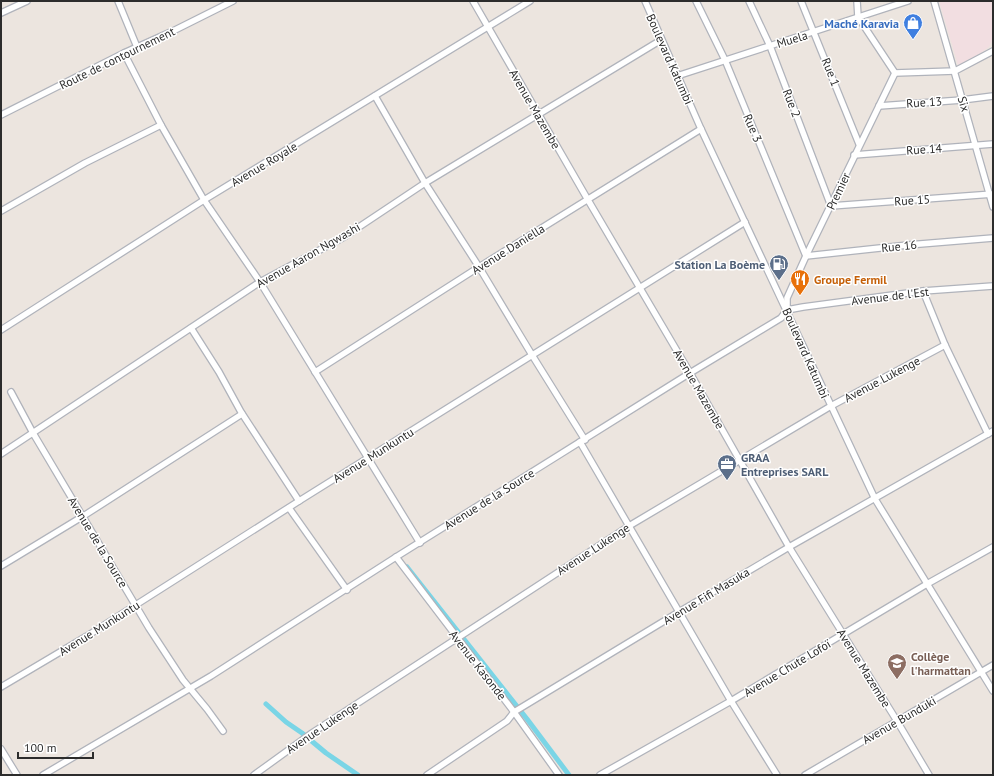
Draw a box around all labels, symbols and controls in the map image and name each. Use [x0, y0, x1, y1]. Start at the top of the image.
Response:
street label: Boulevard Katumbi [643, 11, 697, 107]
shop icon: Maché Karavia [902, 12, 924, 40]
place label: Maché Karavia [824, 16, 899, 31]
street label: Route de contournement [57, 24, 177, 92]
street label: Muela [775, 27, 809, 51]
street label: Rue 1 [819, 56, 843, 88]
street label: Avenue Mazembe [506, 66, 564, 152]
street label: Rue 2 [780, 87, 804, 119]
street label: Rue 13 [906, 93, 942, 111]
street label: Six [955, 94, 973, 114]
street label: Rue 3 [740, 112, 766, 144]
street label: Avenue Royale [228, 138, 300, 190]
street label: Rue 14 [906, 140, 943, 158]
street label: Premier [823, 170, 853, 212]
street label: Rue 15 [894, 191, 930, 209]
street label: Avenue Aaron Ngwashi [253, 219, 363, 291]
street label: Avenue Daniella [469, 221, 547, 277]
street label: Rue 16 [880, 237, 918, 255]
fuel station icon: Station La Boème [768, 253, 790, 281]
place label: Station La Boème [675, 257, 765, 272]
restaurant icon: Groupe Fermil [789, 268, 811, 296]
place label: Groupe Fermil [814, 272, 887, 287]
street label: Avenue de l'Est [850, 284, 930, 308]
street label: Boulevard Katumbi [779, 305, 833, 401]
street label: Avenue Mazembe [670, 346, 728, 432]
street label: Avenue Lukenge [841, 353, 923, 405]
street label: Avenue Munkuntu [330, 424, 416, 486]
place label: GRAA Entreprises SARL [741, 450, 829, 479]
office icon: GRAA Entreprises SARL [716, 453, 738, 481]
street label: Avenue de la Source [441, 465, 537, 533]
street label: Avenue de la Source [65, 494, 131, 590]
street label: Avenue Lukenge [554, 520, 632, 578]
street label: Avenue Fifi Masuka [660, 564, 752, 628]
street label: Avenue Munkuntu [56, 597, 142, 659]
street label: Avenue Mazembe [834, 626, 894, 710]
street label: Avenue Kasonde [446, 627, 510, 703]
street label: Avenue Chute Lofoï [741, 636, 834, 700]
place label: Collège l'harmattan [911, 649, 971, 678]
school or university icon: Collège l'harmattan [886, 652, 908, 680]
street label: Avenue Bunduki [859, 693, 939, 747]
street label: Avenue Lukenge [283, 697, 361, 757]
scale bar [18, 734, 93, 760]
text: 100 m [24, 740, 57, 755]

